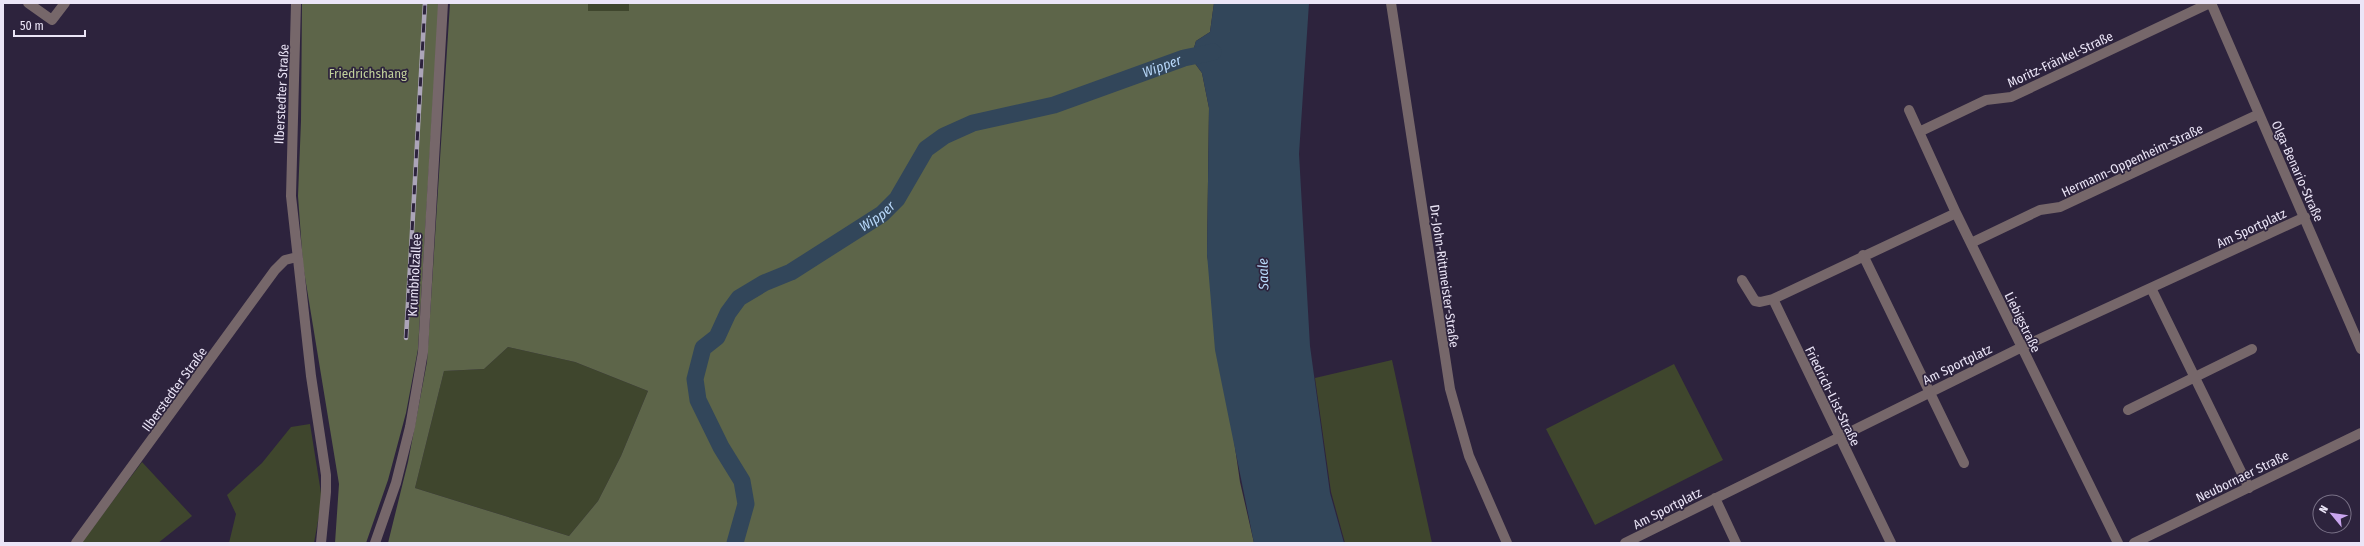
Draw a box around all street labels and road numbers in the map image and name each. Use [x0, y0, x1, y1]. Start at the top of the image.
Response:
street label: Moritz-Fränkel-Straße [2005, 28, 2115, 91]
street label: Ilberstedter Straße [271, 44, 292, 144]
street label: Olga-Benario-Straße [2269, 118, 2327, 224]
street label: Hermann-Oppenheim-Straße [2059, 121, 2205, 200]
street label: Dr.-John-Rittmeister-Straße [1427, 204, 1462, 349]
street label: Am Sportplatz [2214, 206, 2288, 251]
street label: Krumbholzallee [405, 233, 424, 317]
street label: Liebigstraße [2001, 290, 2044, 355]
street label: Am Sportplatz [1920, 341, 1994, 388]
street label: Ilberstedter Straße [139, 344, 210, 434]
street label: Friedrich-List-Straße [1802, 344, 1863, 448]
street label: Neubornaer Straße [2193, 448, 2291, 505]
street label: Am Sportplatz [1630, 485, 1704, 532]

